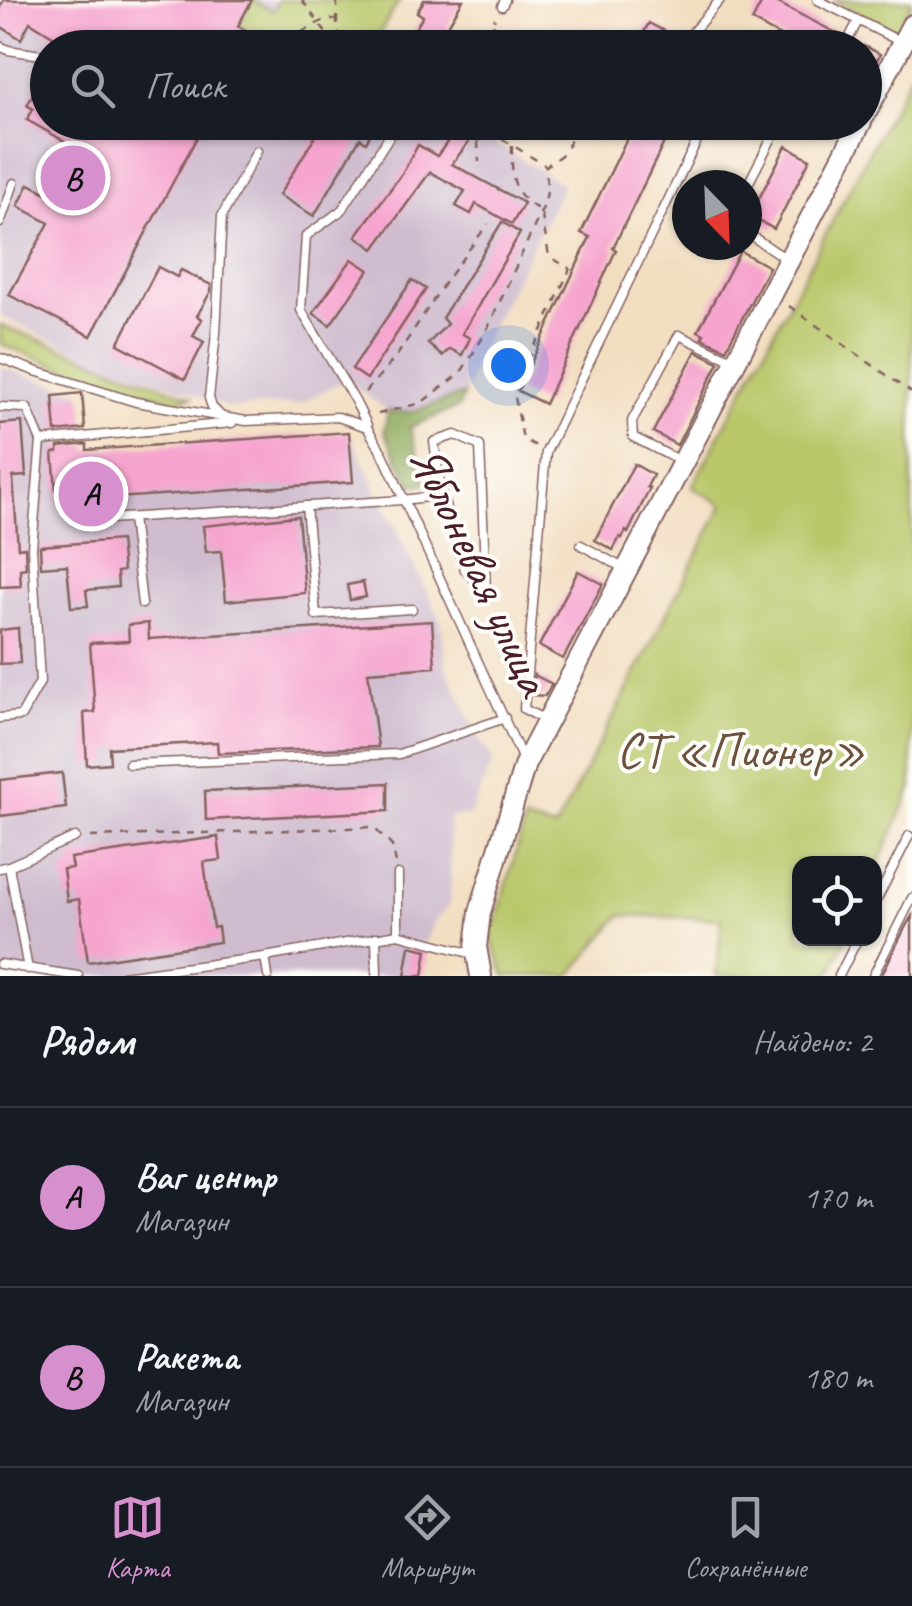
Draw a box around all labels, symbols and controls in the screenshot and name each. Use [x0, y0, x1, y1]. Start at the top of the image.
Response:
search box [30, 30, 882, 140]
icon: search [65, 58, 120, 113]
text: Поиск [145, 62, 225, 109]
pin: B [40, 140, 106, 216]
north arrow [672, 170, 762, 260]
your location [483, 340, 534, 391]
street label: Яблоневая улица [395, 434, 567, 708]
pin: A [58, 456, 124, 532]
park label: СТ «Пионер» [617, 719, 865, 782]
map controls [792, 856, 882, 946]
button: locate [792, 856, 882, 946]
text: Рядом [40, 1015, 134, 1068]
text: Найдено: 2 [753, 1021, 872, 1062]
text: Ваг центр [135, 1153, 276, 1200]
text: A [64, 1177, 81, 1218]
text: 170 m [803, 1177, 872, 1218]
text: Магазин [135, 1200, 228, 1241]
text: Ракета [135, 1333, 238, 1380]
text: B [64, 1357, 81, 1398]
text: 180 m [803, 1357, 872, 1398]
text: Магазин [135, 1380, 228, 1421]
tab: Карта [106, 1490, 170, 1585]
tab: Маршрут [381, 1490, 473, 1585]
tab: Сохранённые [685, 1490, 806, 1585]

